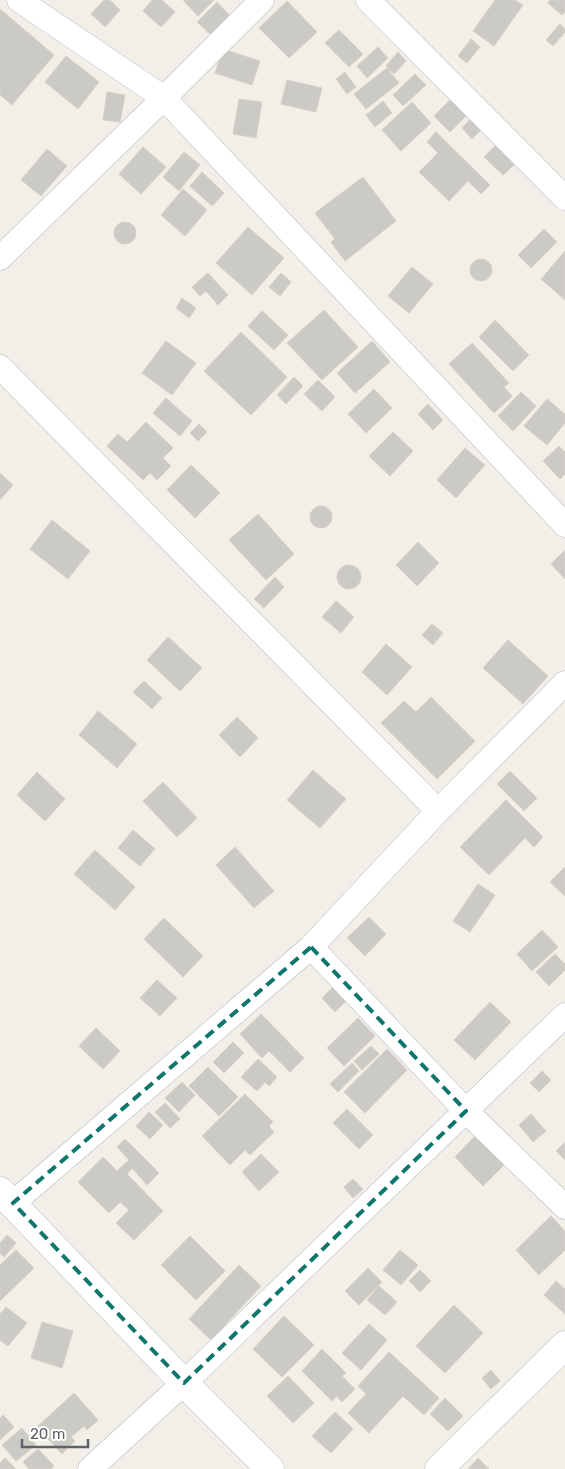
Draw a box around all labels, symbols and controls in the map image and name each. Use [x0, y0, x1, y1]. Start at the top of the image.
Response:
scale bar [22, 1416, 89, 1448]
text: 20 m [30, 1425, 65, 1443]

